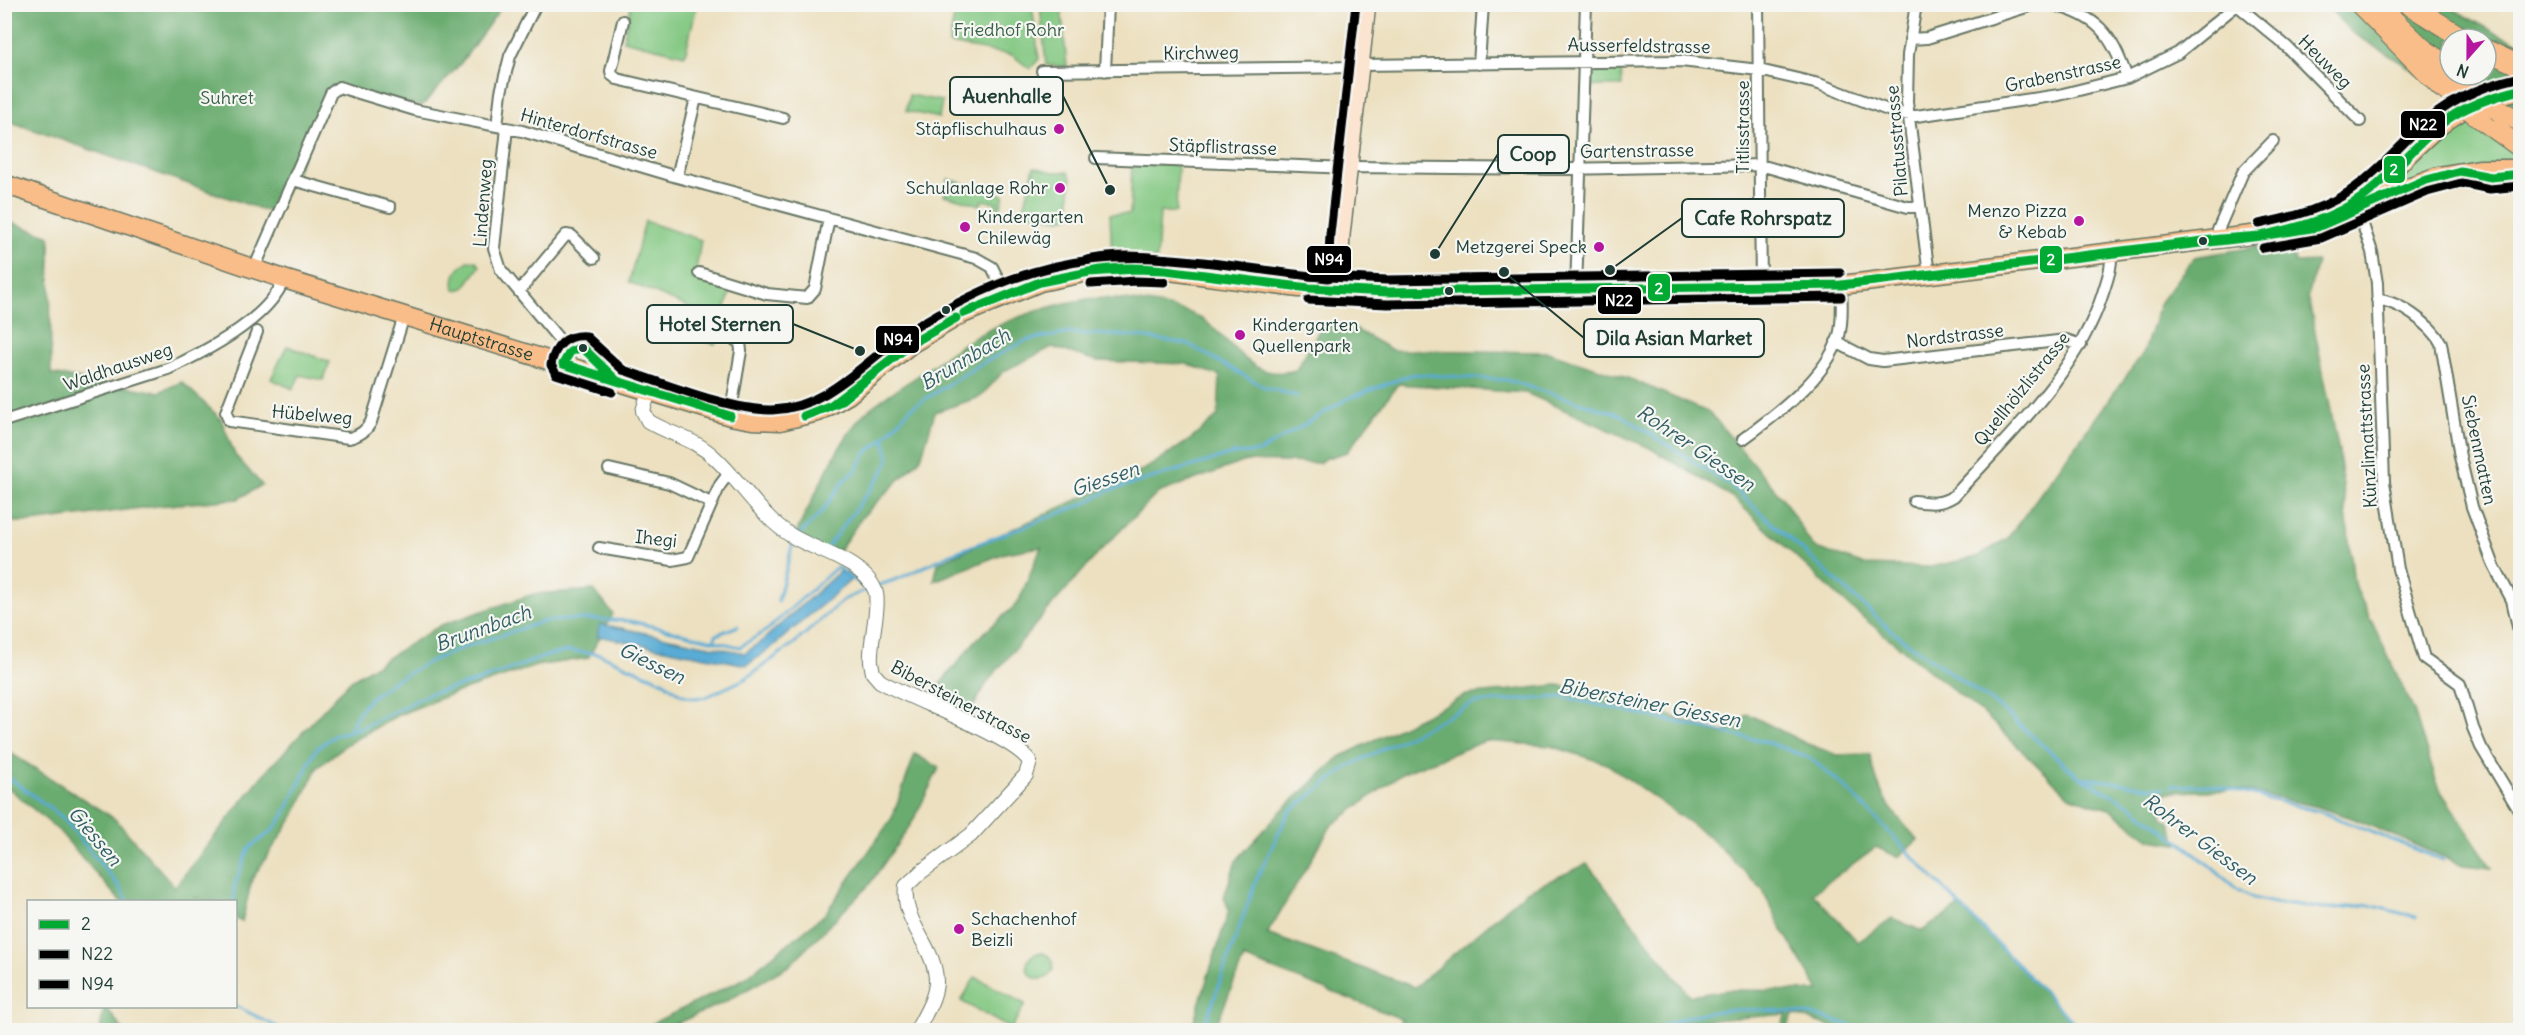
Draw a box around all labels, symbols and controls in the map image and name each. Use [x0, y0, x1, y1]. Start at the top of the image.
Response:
park label: Friedhof Rohr [954, 18, 1065, 41]
north arrow [2438, 27, 2498, 87]
street label: Heuweg [2294, 30, 2357, 93]
street label: Ausserfeldstrasse [1567, 33, 1711, 58]
street label: Kirchweg [1163, 40, 1239, 65]
street label: Grabenstrasse [2003, 50, 2123, 97]
text: N [2454, 60, 2471, 82]
callout: Auenhalle [950, 77, 1063, 115]
street label: Titlisstrasse [1731, 80, 1754, 174]
text: Auenhalle [962, 83, 1052, 108]
street label: Pilatusstrasse [1880, 84, 1913, 198]
park label: Suhret [200, 86, 254, 109]
street label: Hinterdorfstrasse [518, 103, 660, 164]
line badge: N22 [2400, 110, 2446, 139]
text: N22 [2409, 114, 2438, 134]
place label: Stäpflischulhaus [915, 117, 1047, 140]
marker: Stäpflischulhaus [1052, 122, 1066, 136]
street label: Stäpflistrasse [1169, 133, 1277, 160]
callout: Coop [1498, 135, 1569, 173]
street label: Gartenstrasse [1580, 138, 1694, 163]
text: Coop [1510, 141, 1556, 166]
line badge: 2 [2383, 155, 2406, 184]
street label: Lindenweg [468, 158, 497, 248]
text: 2 [2390, 159, 2399, 179]
place label: Schulanlage Rohr [906, 176, 1049, 199]
marker: Schulanlage Rohr [1053, 181, 1067, 195]
callout: Cafe Rohrspatz [1682, 199, 1844, 237]
place label: Menzo Pizza & Kebab [1967, 199, 2067, 243]
place label: Kindergarten Chilewäg [977, 205, 1084, 249]
text: Cafe Rohrspatz [1694, 205, 1832, 230]
marker: Menzo Pizza & Kebab [2072, 214, 2086, 228]
marker: Kindergarten Chilewäg [958, 220, 972, 234]
place label: Metzgerei Speck [1455, 235, 1587, 258]
unlabelled marker [2197, 235, 2209, 247]
marker: Metzgerei Speck [1592, 240, 1606, 254]
line badge: N94 [1306, 245, 1352, 274]
line badge: 2 [2039, 245, 2063, 274]
text: N94 [1314, 249, 1344, 269]
text: 2 [2047, 249, 2056, 269]
line badge: 2 [1647, 273, 1671, 302]
text: 2 [1655, 278, 1664, 298]
unlabelled marker [1443, 285, 1455, 297]
line badge: N22 [1597, 286, 1642, 315]
text: N22 [1605, 290, 1634, 310]
unlabelled marker [940, 304, 952, 316]
callout: Hotel Sternen [647, 305, 793, 343]
text: Hotel Sternen [659, 311, 782, 336]
street label: Hauptstrasse [427, 312, 536, 366]
place label: Kindergarten Quellenpark [1252, 313, 1359, 357]
street label: Nordstrasse [1905, 318, 2005, 353]
callout: Dila Asian Market [1584, 319, 1764, 357]
water label: Brunnbach [915, 322, 1015, 395]
line badge: N94 [875, 325, 920, 354]
text: Dila Asian Market [1596, 325, 1753, 350]
street label: Quellhölzlistrasse [1968, 327, 2075, 451]
marker: Kindergarten Quellenpark [1233, 328, 1247, 342]
text: N94 [883, 329, 913, 349]
street label: Waldhausweg [60, 337, 175, 396]
unlabelled marker [577, 342, 589, 354]
street label: Künzlimattstrasse [2351, 363, 2382, 509]
street label: Siebenmatten [2457, 393, 2502, 507]
water label: Rohrer Giessen [1633, 399, 1760, 496]
street label: Hübelweg [271, 400, 353, 429]
water label: Giessen [1068, 455, 1143, 502]
street label: Ihegi [634, 525, 678, 552]
water label: Brunnbach [431, 598, 535, 656]
water label: Giessen [615, 636, 690, 689]
street label: Bibersteinerstrasse [887, 655, 1035, 748]
water label: Bibersteiner Giessen [1557, 673, 1743, 732]
water label: Rohrer Giessen [2138, 787, 2263, 890]
water label: Giessen [63, 801, 128, 871]
legend [27, 900, 237, 1008]
place label: Schachenhof Beizli [971, 907, 1078, 951]
text: 2 [81, 912, 91, 935]
marker: Schachenhof Beizli [952, 922, 966, 936]
text: N22 [81, 942, 113, 965]
text: N94 [81, 972, 114, 995]

